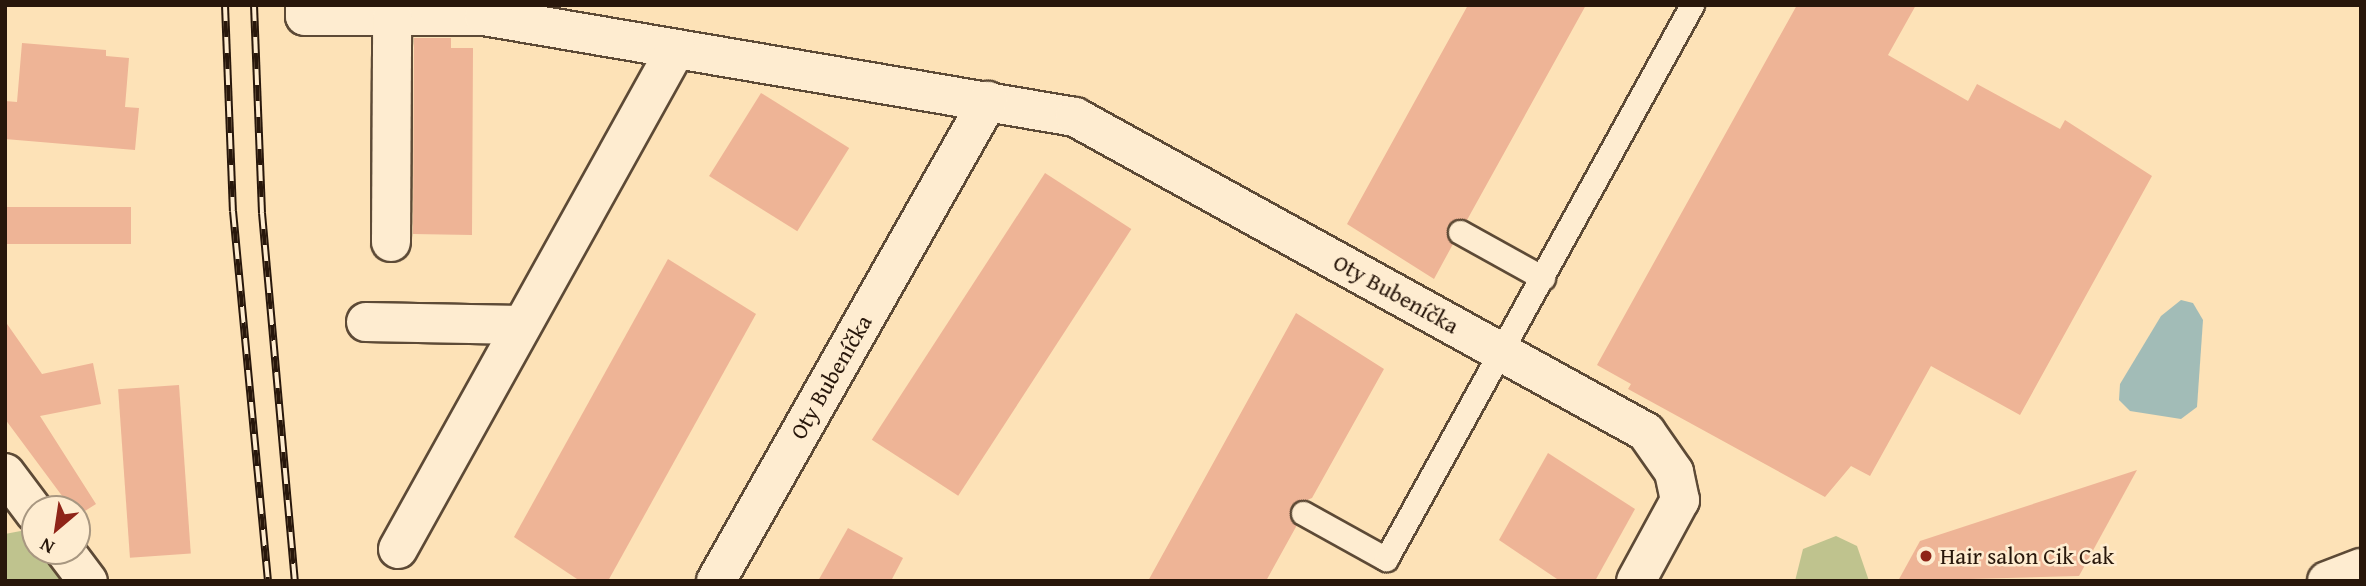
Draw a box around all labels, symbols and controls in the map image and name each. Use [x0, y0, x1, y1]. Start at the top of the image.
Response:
street label: Oty Bubeníčka [1329, 248, 1463, 340]
street label: Oty Bubeníčka [784, 310, 878, 444]
north arrow [21, 495, 91, 565]
text: N [34, 531, 59, 562]
place label: Hair salon Cik Cak [1940, 542, 2114, 570]
marker: Hair salon Cik Cak [1918, 548, 1934, 564]

